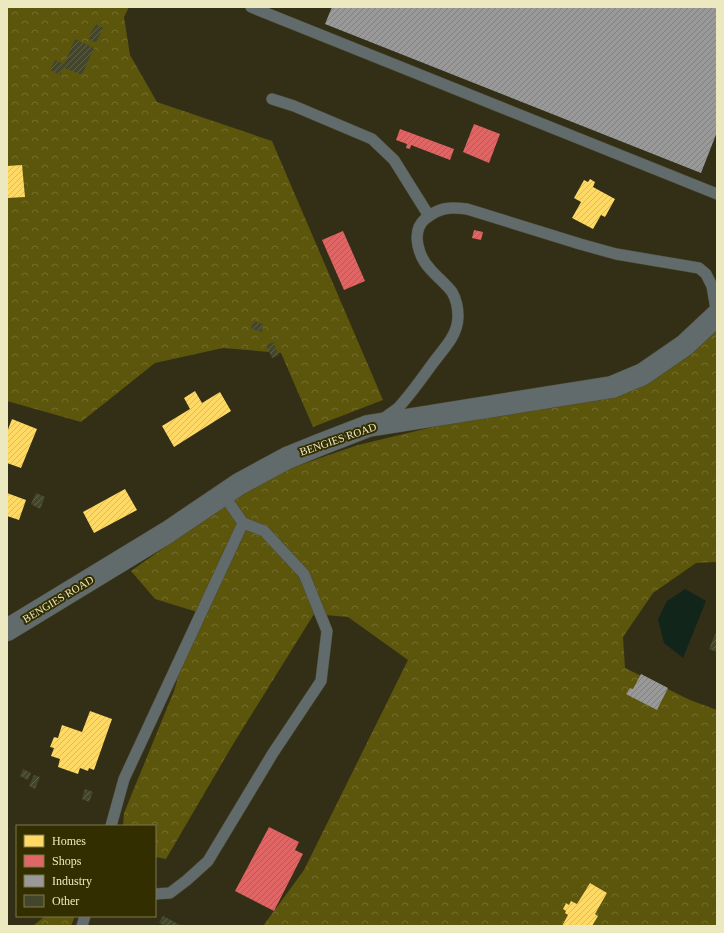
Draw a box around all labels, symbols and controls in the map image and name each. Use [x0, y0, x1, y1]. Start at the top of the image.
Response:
street label: BENGIES ROAD [298, 420, 378, 458]
street label: BENGIES ROAD [20, 573, 96, 625]
legend [16, 825, 156, 917]
text: Homes [52, 834, 86, 848]
text: Shops [52, 854, 82, 868]
text: Industry [52, 874, 92, 888]
text: Other [52, 894, 79, 908]

